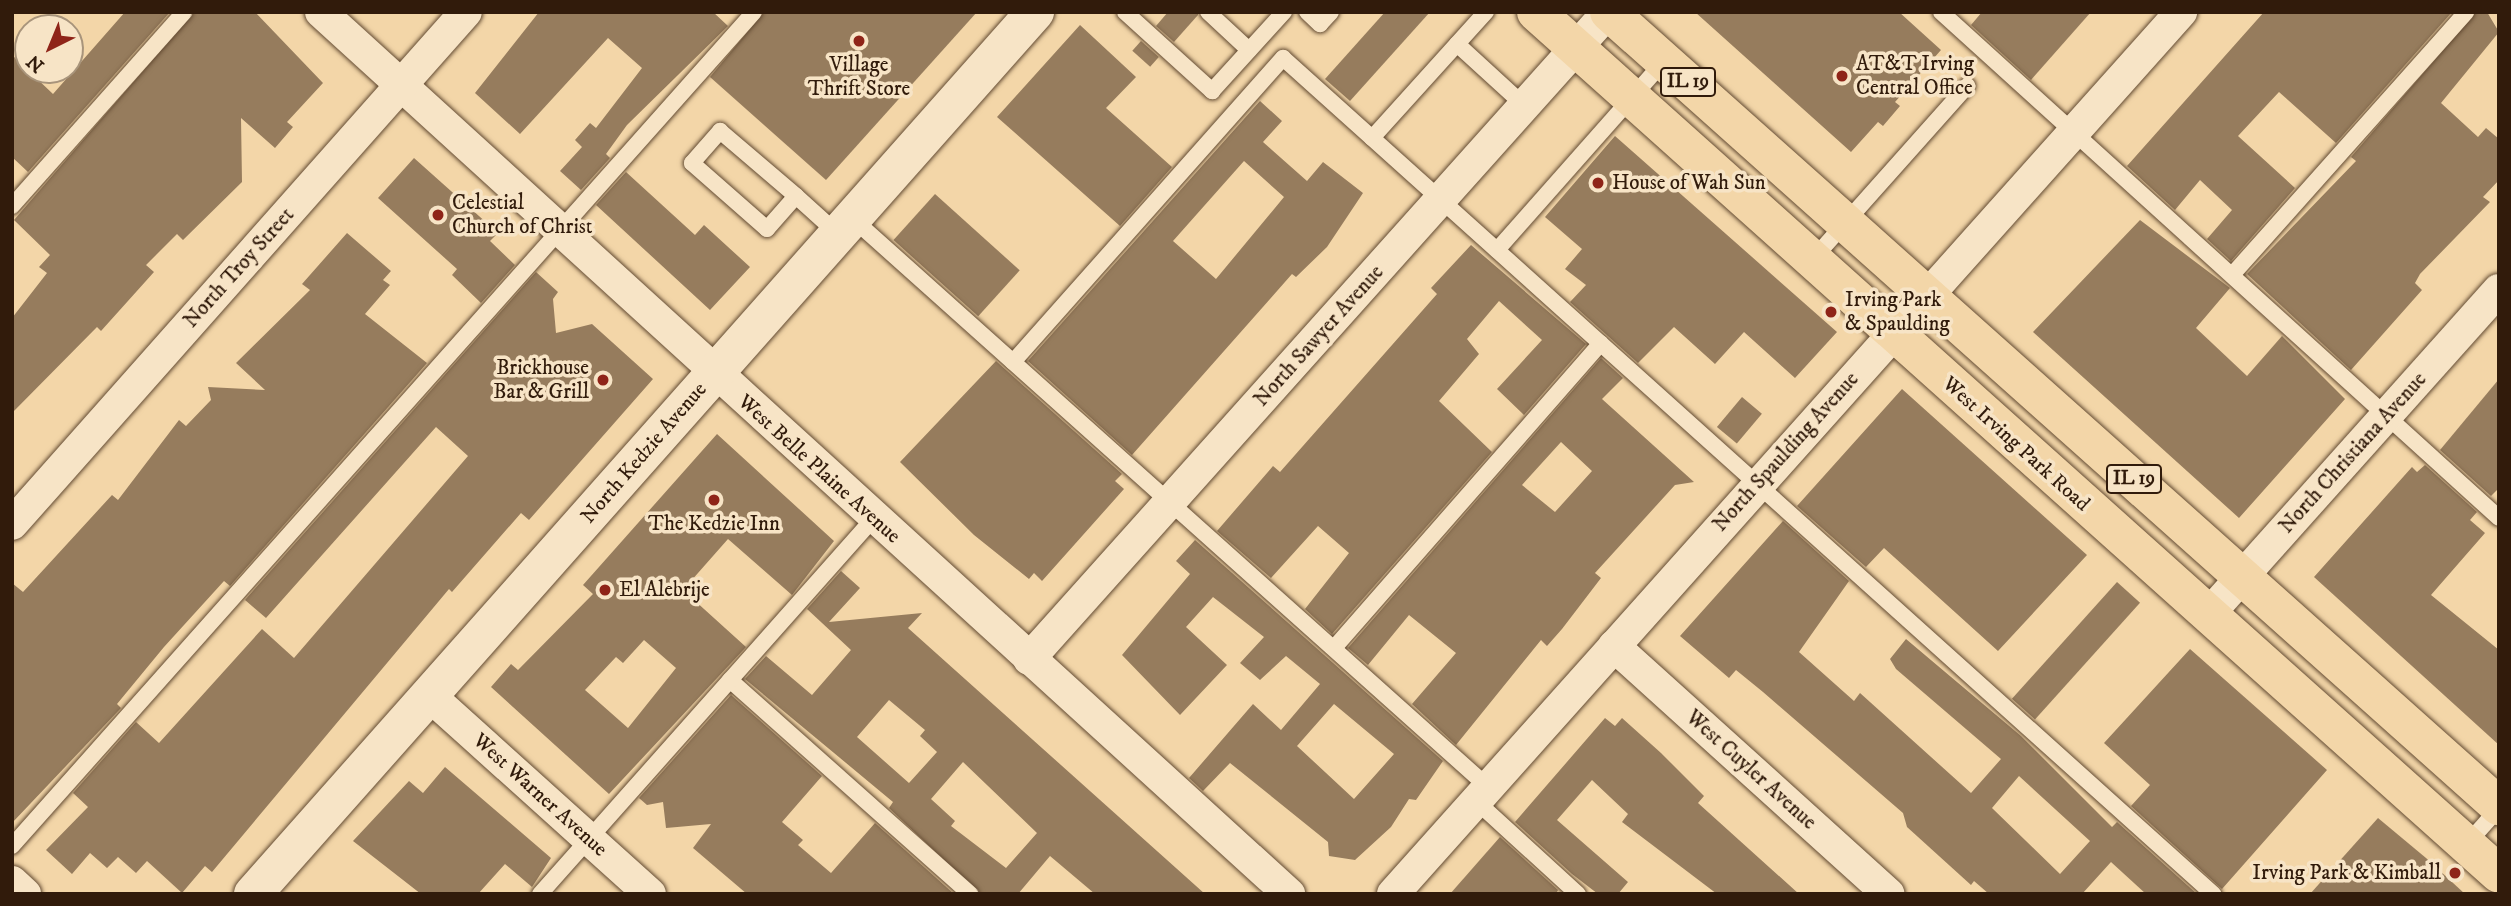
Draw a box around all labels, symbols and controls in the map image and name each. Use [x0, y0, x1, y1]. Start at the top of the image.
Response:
north arrow [14, 14, 84, 84]
marker: Village Thrift Store [851, 33, 867, 49]
text: N [22, 50, 49, 77]
place label: AT&T Irving Central Office [1856, 51, 1974, 101]
place label: Village Thrift Store [808, 52, 910, 102]
road number: IL 19 [1660, 66, 1716, 97]
marker: AT&T Irving Central Office [1834, 68, 1850, 84]
place label: House of Wah Sun [1612, 170, 1766, 196]
marker: House of Wah Sun [1590, 175, 1606, 191]
place label: Celestial Church of Christ [452, 190, 593, 240]
street label: North Troy Street [178, 203, 300, 333]
marker: Celestial Church of Christ [430, 207, 446, 223]
street label: North Sawyer Avenue [1249, 260, 1389, 412]
place label: Irving Park & Spaulding [1845, 287, 1950, 337]
marker: Irving Park & Spaulding [1823, 304, 1839, 320]
place label: Brickhouse Bar & Grill [493, 355, 589, 405]
street label: North Spaulding Avenue [1708, 367, 1864, 537]
street label: North Christiana Avenue [2274, 367, 2432, 539]
street label: West Irving Park Road [1937, 371, 2095, 517]
marker: Brickhouse Bar & Grill [595, 372, 611, 388]
street label: North Kedzie Avenue [576, 377, 712, 529]
street label: West Belle Plaine Avenue [732, 389, 906, 549]
road number: IL 19 [2106, 464, 2162, 494]
marker: The Kedzie Inn [706, 492, 722, 508]
place label: The Kedzie Inn [648, 511, 780, 537]
place label: El Alebrije [619, 577, 710, 603]
marker: El Alebrije [597, 582, 613, 598]
street label: West Cuyler Avenue [1681, 705, 1821, 835]
street label: West Warner Avenue [468, 728, 612, 862]
place label: Irving Park & Kimball [2252, 860, 2441, 886]
marker: Irving Park & Kimball [2447, 865, 2463, 881]

